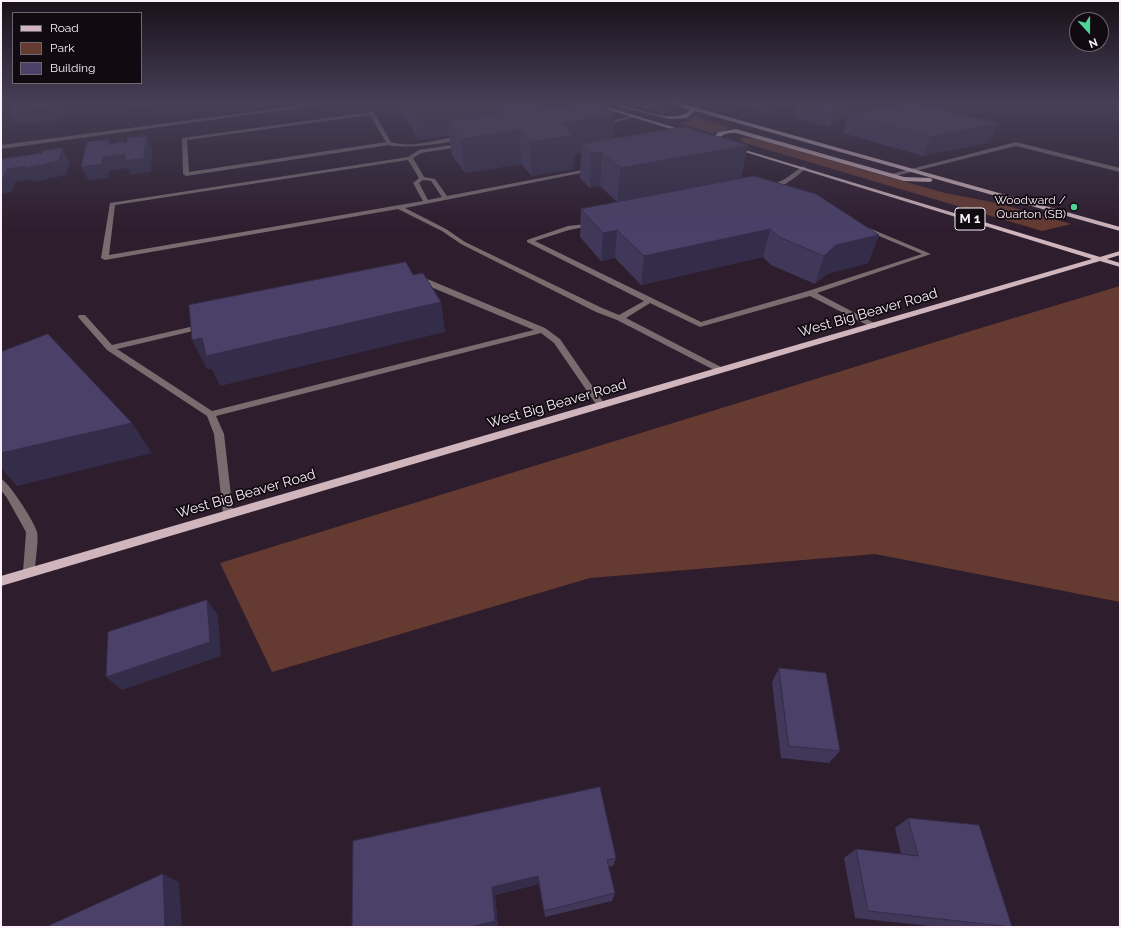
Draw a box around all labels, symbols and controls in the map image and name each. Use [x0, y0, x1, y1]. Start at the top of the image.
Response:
legend [12, 12, 142, 84]
north arrow [1069, 12, 1109, 52]
text: Road [50, 21, 79, 35]
text: N [1087, 35, 1099, 50]
text: Park [50, 41, 75, 55]
text: Building [50, 61, 96, 75]
place label: Woodward / Quarton (SB) [995, 193, 1066, 221]
marker: Woodward / Quarton (SB) [1069, 202, 1079, 212]
road number: M 1 [955, 208, 985, 230]
street label: West Big Beaver Road [796, 285, 940, 341]
street label: West Big Beaver Road [485, 376, 629, 432]
street label: West Big Beaver Road [174, 466, 318, 522]

